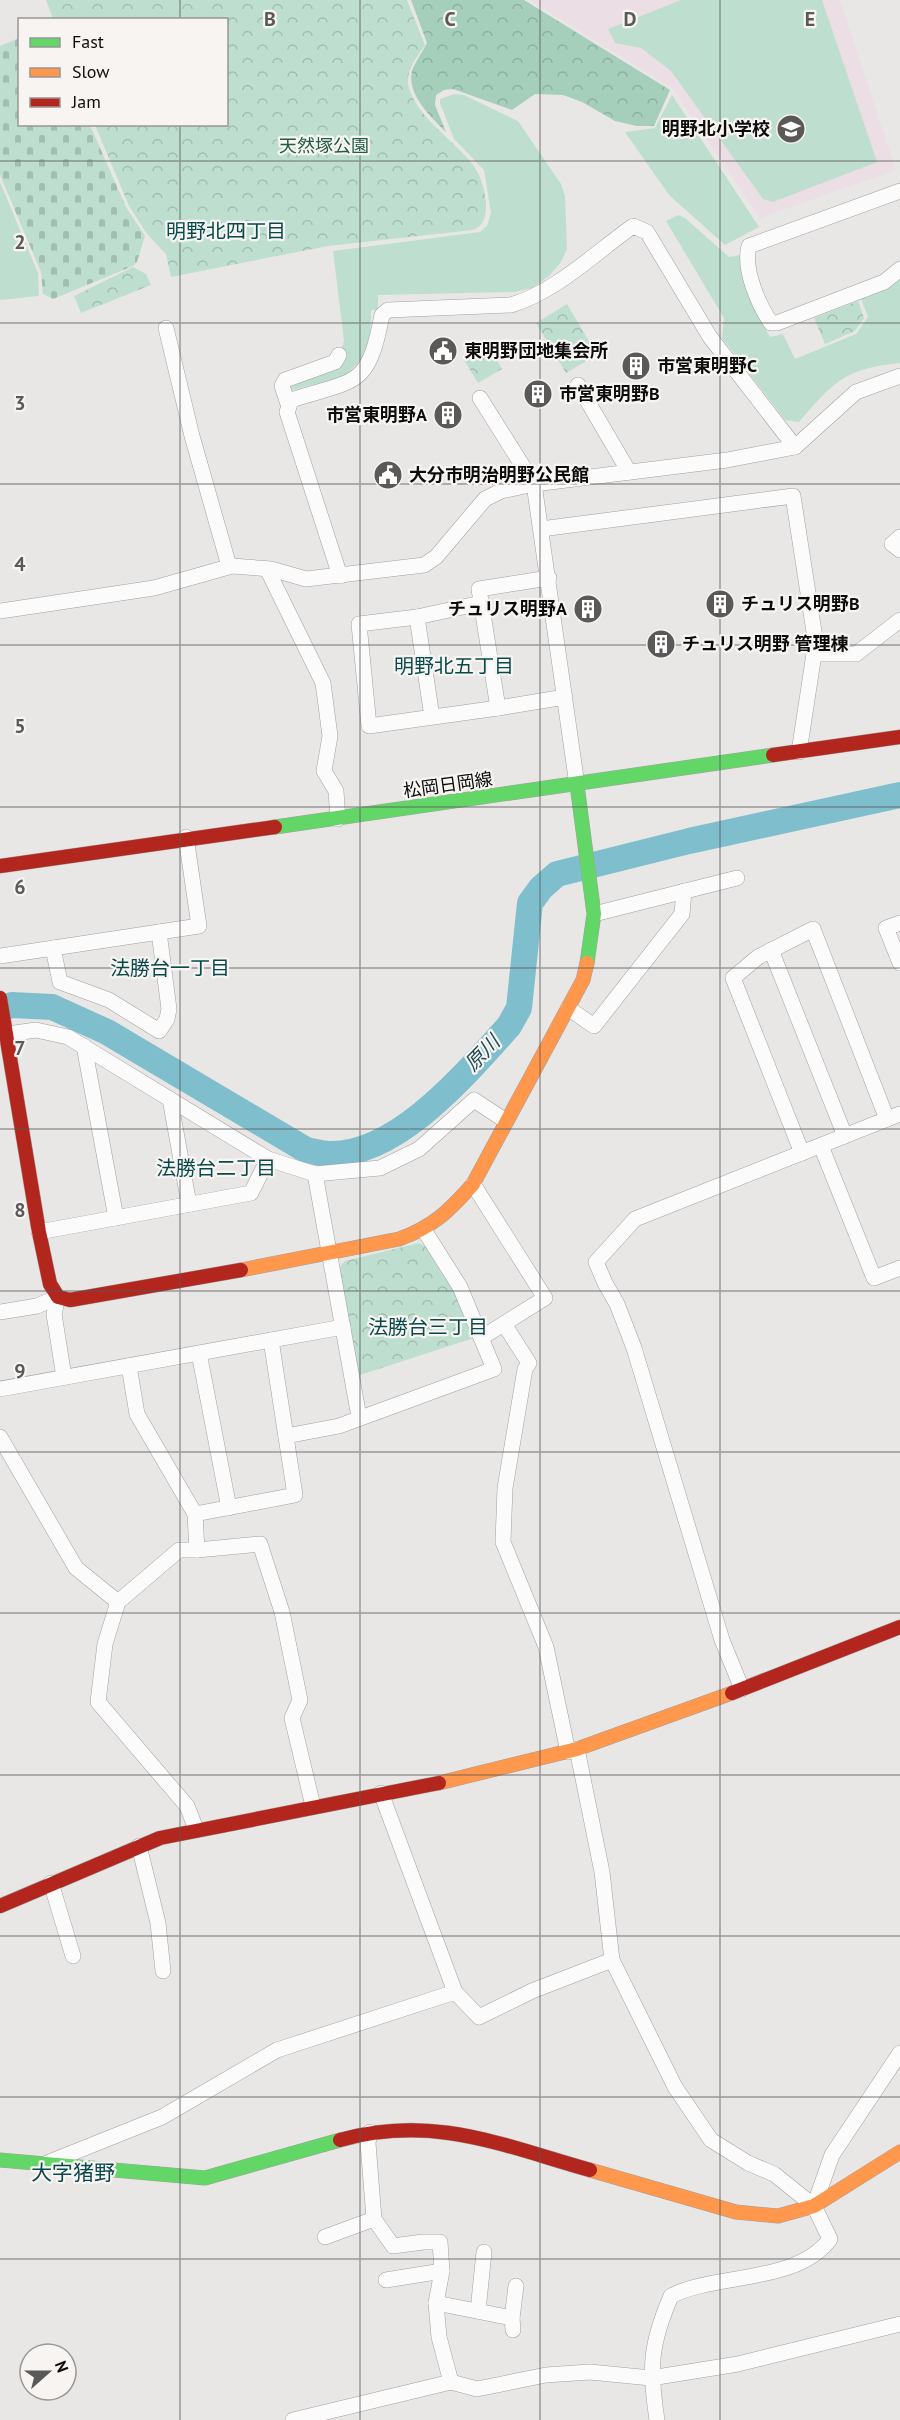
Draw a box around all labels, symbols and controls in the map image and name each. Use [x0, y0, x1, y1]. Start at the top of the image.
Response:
text: B [264, 6, 276, 32]
text: C [444, 6, 456, 32]
text: D [624, 6, 637, 32]
text: E [805, 6, 815, 32]
legend [18, 18, 228, 126]
text: Fast [72, 30, 104, 53]
text: Slow [72, 60, 110, 83]
text: Jam [71, 90, 101, 113]
school or university icon: 明野北小学校 [775, 113, 807, 145]
place label: 明野北小学校 [662, 117, 770, 140]
park label: 天然塚公園 [279, 134, 369, 157]
district label: 明野北四丁目 [166, 218, 286, 244]
text: 2 [14, 229, 26, 255]
public building icon: 東明野団地集会所 [427, 335, 459, 367]
place label: 東明野団地集会所 [464, 339, 608, 362]
building icon: 市営東明野C [620, 350, 652, 382]
place label: 市営東明野C [657, 354, 757, 377]
building icon: 市営東明野B [522, 378, 554, 410]
place label: 市営東明野B [559, 382, 660, 405]
text: 3 [14, 390, 26, 416]
building icon: 市営東明野A [432, 399, 464, 431]
place label: 市営東明野A [326, 403, 427, 426]
public building icon: 大分市明治明野公民館 [372, 459, 404, 491]
place label: 大分市明治明野公民館 [409, 463, 589, 486]
text: 4 [14, 551, 26, 577]
building icon: チュリス明野B [704, 588, 736, 620]
place label: チュリス明野B [741, 592, 860, 615]
building icon: チュリス明野A [572, 593, 604, 625]
place label: チュリス明野A [448, 597, 567, 620]
building icon: チュリス明野 管理棟 [645, 628, 677, 660]
place label: チュリス明野 管理棟 [682, 632, 849, 655]
district label: 明野北五丁目 [394, 653, 514, 679]
text: 5 [14, 713, 26, 739]
street label: 松岡日岡線 [402, 767, 494, 802]
text: 6 [14, 874, 26, 900]
district label: 法勝台一丁目 [110, 955, 230, 981]
water label: 原川 [459, 1028, 507, 1076]
text: 7 [14, 1035, 26, 1061]
district label: 法勝台二丁目 [156, 1155, 276, 1181]
text: 8 [14, 1197, 26, 1223]
district label: 法勝台三丁目 [368, 1314, 488, 1340]
text: 9 [14, 1358, 26, 1384]
district label: 大字猪野 [31, 2159, 115, 2186]
north arrow [18, 2342, 78, 2402]
text: N [51, 2358, 73, 2375]

